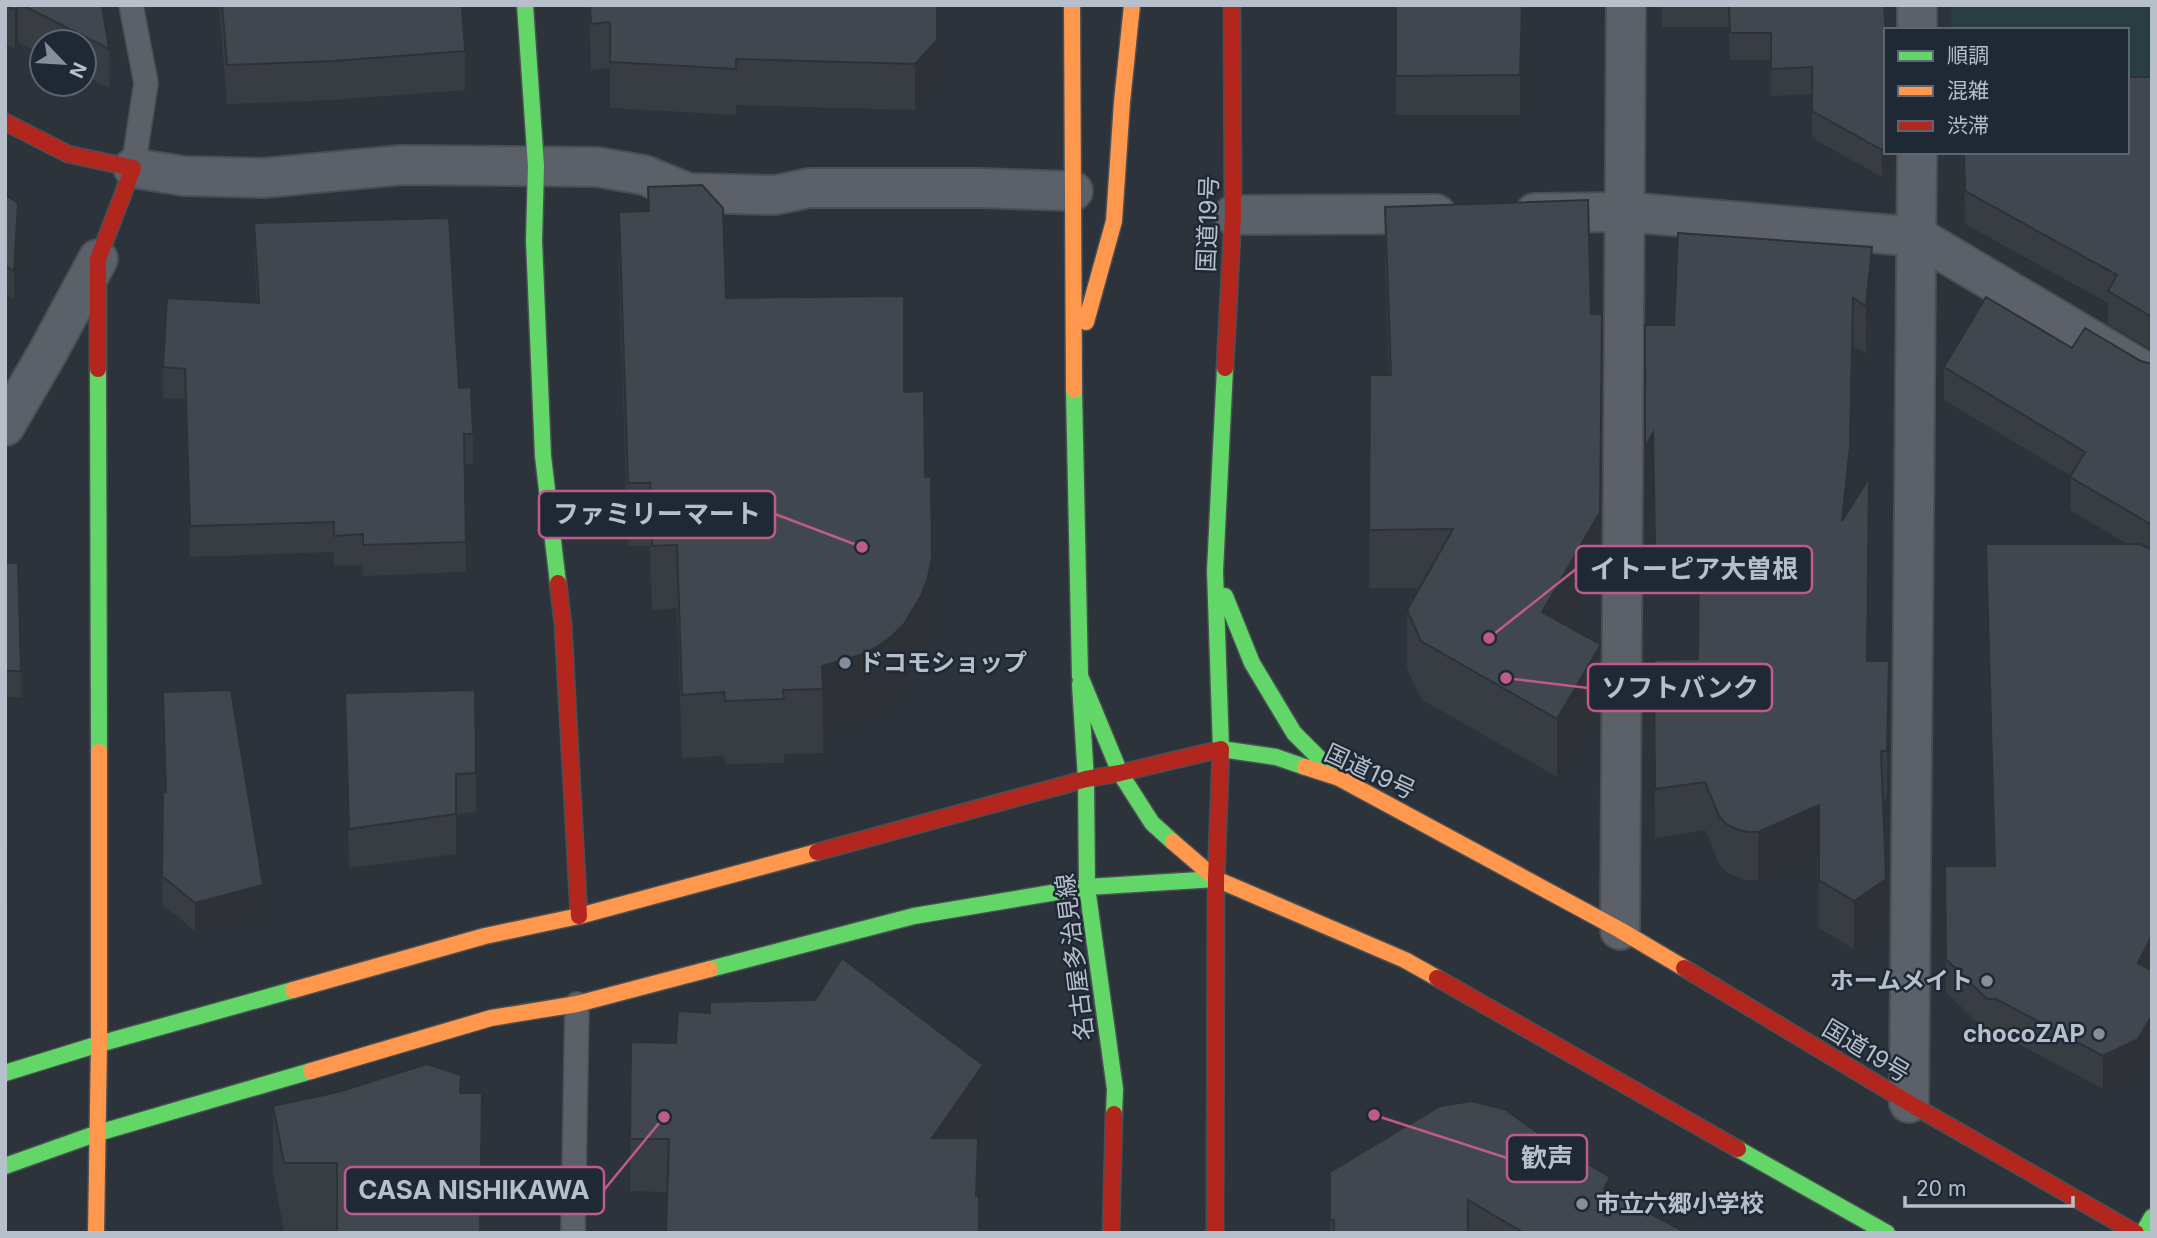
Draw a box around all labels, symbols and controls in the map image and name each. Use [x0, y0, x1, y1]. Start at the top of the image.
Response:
north arrow [28, 28, 98, 98]
legend [1884, 28, 2129, 154]
text: 順調 [1947, 43, 1989, 68]
text: N [64, 59, 91, 81]
text: 混雑 [1947, 78, 1989, 103]
text: 渋滞 [1947, 113, 1989, 138]
street label: 国道19号 [1191, 175, 1224, 273]
callout: ファミリーマート [539, 491, 775, 538]
text: ファミリーマート [553, 498, 761, 529]
callout: イトーピア大曽根 [1576, 546, 1812, 593]
text: イトーピア大曽根 [1590, 553, 1798, 584]
place label: ドコモショップ [859, 648, 1027, 677]
marker: ドコモショップ [837, 655, 853, 671]
callout: ソフトバンク [1588, 664, 1772, 711]
text: ソフトバンク [1601, 672, 1759, 703]
street label: 国道19号 [1320, 738, 1420, 805]
street label: 名古屋多治見線 [1050, 872, 1099, 1042]
place label: ホームメイト [1830, 966, 1973, 995]
marker: ホームメイト [1979, 973, 1995, 989]
street label: 国道19号 [1817, 1013, 1915, 1088]
place label: chocoZAP [1963, 1019, 2085, 1048]
marker: chocoZAP [2091, 1026, 2107, 1042]
callout: 歓声 [1507, 1135, 1587, 1182]
text: 歓声 [1521, 1142, 1573, 1173]
scale bar [1905, 1164, 2073, 1208]
callout: CASA NISHIKAWA [345, 1167, 604, 1214]
text: CASA NISHIKAWA [358, 1174, 590, 1205]
text: 20 m [1916, 1176, 1966, 1201]
place label: 市立六郷小学校 [1596, 1189, 1764, 1218]
marker: 市立六郷小学校 [1574, 1196, 1590, 1212]

